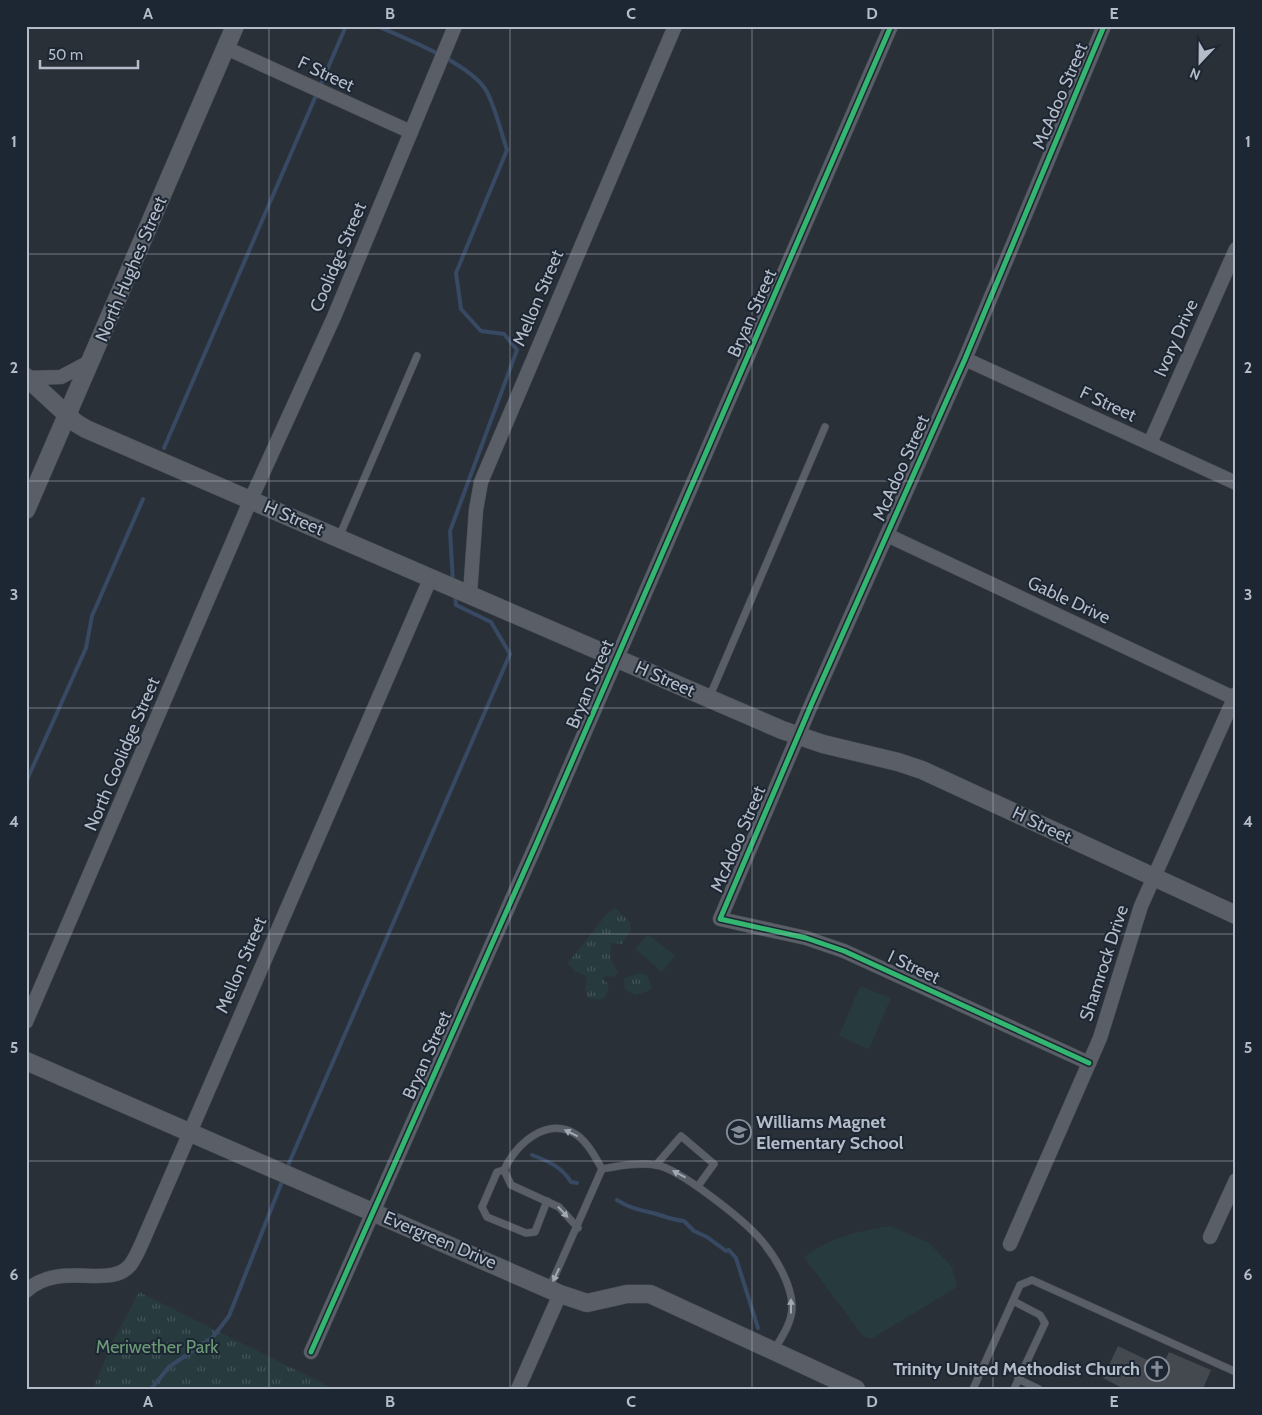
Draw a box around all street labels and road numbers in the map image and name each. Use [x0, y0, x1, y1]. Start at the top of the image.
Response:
street label: McAdoo Street [1028, 39, 1092, 153]
street label: F Street [294, 51, 358, 97]
street label: North Hughes Street [90, 193, 172, 345]
street label: Coolidge Street [305, 199, 371, 315]
street label: Mellon Street [508, 247, 568, 349]
street label: Bryan Street [723, 265, 781, 361]
street label: Ivory Drive [1149, 296, 1203, 380]
street label: F Street [1076, 381, 1140, 427]
street label: McAdoo Street [868, 412, 934, 524]
street label: H Street [261, 496, 327, 540]
street label: Gable Drive [1024, 571, 1114, 629]
street label: Bryan Street [561, 636, 619, 732]
street label: H Street [632, 656, 698, 702]
street label: North Coolidge Street [80, 674, 164, 834]
street label: McAdoo Street [706, 782, 770, 896]
street label: H Street [1009, 802, 1075, 848]
street label: Shamrock Drive [1075, 902, 1133, 1024]
street label: Mellon Street [211, 914, 271, 1016]
street label: I Street [884, 945, 944, 989]
street label: Bryan Street [398, 1007, 456, 1103]
street label: Evergreen Drive [380, 1206, 500, 1274]

